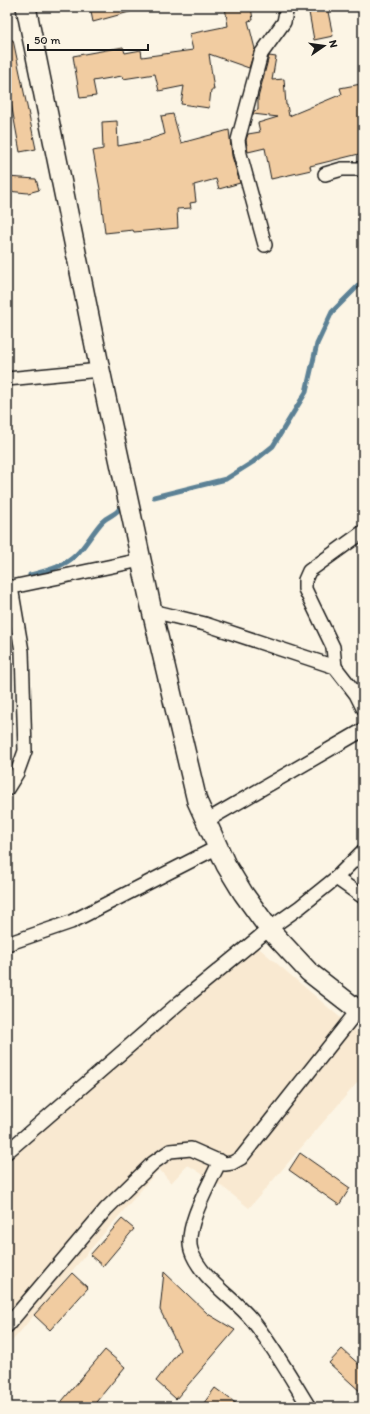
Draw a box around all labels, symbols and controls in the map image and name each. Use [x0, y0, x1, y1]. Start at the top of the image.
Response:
scale bar [28, 26, 148, 52]
north arrow [304, 26, 344, 66]
text: 50 m [34, 33, 60, 47]
text: N [326, 39, 340, 49]

